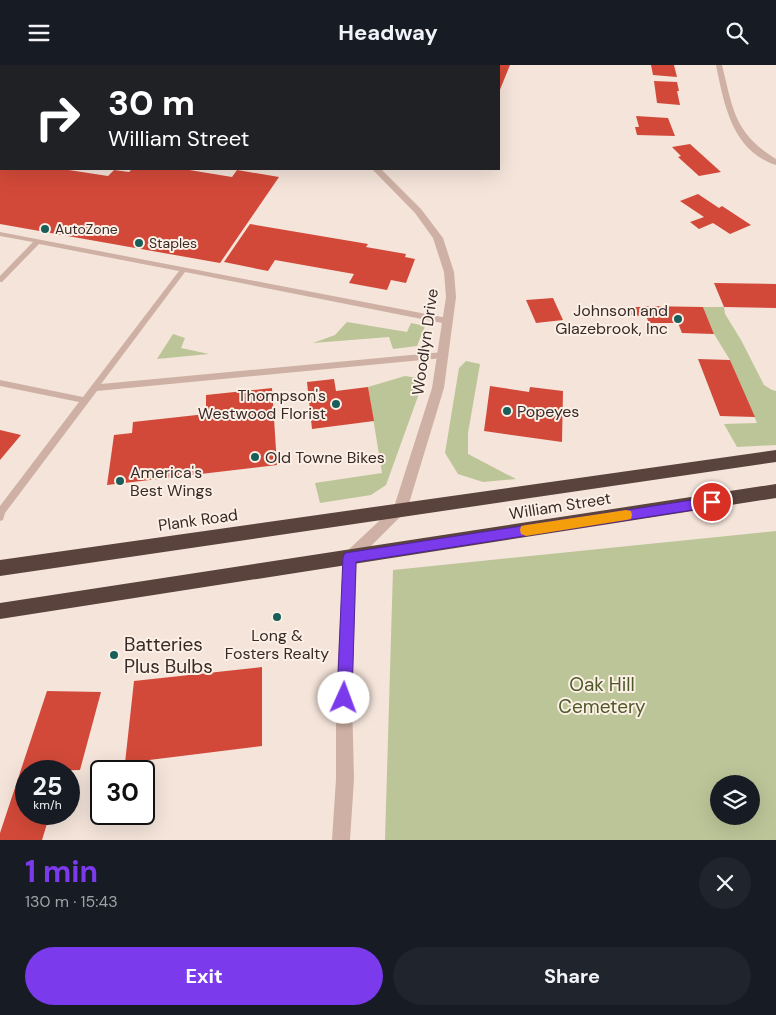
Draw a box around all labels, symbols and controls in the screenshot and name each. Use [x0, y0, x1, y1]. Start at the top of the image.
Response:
text: Headway [338, 18, 438, 47]
icon: menu [25, 19, 53, 47]
icon: search [723, 19, 751, 47]
text: 30 m [108, 80, 195, 126]
icon: right [25, 85, 90, 150]
text: William Street [108, 124, 249, 153]
place label: AutoZone [55, 220, 118, 238]
marker: AutoZone [39, 223, 51, 235]
place label: Staples [149, 234, 197, 252]
marker: Staples [133, 237, 145, 249]
street label: Woodlyn Drive [407, 287, 443, 397]
place label: Johnson and Glazebrook, Inc [555, 300, 668, 339]
marker: Johnson and Glazebrook, Inc [672, 313, 684, 325]
place label: Thompson's Westwood Florist [198, 385, 326, 424]
marker: Thompson's Westwood Florist [330, 398, 342, 410]
place label: Popeyes [517, 401, 579, 422]
marker: Popeyes [501, 405, 513, 417]
place label: Old Towne Bikes [265, 447, 385, 468]
marker: Old Towne Bikes [249, 451, 261, 463]
place label: America's Best Wings [130, 462, 212, 501]
marker: America's Best Wings [114, 475, 126, 487]
pin [691, 481, 733, 523]
street label: William Street [508, 488, 612, 524]
icon: arrive [698, 488, 726, 516]
street label: Plank Road [157, 504, 239, 536]
marker: Long & Fosters Realty [271, 611, 283, 623]
place label: Long & Fosters Realty [225, 625, 329, 664]
place label: Batteries Plus Bulbs [124, 632, 213, 679]
marker: Batteries Plus Bulbs [108, 649, 120, 661]
position arrow [317, 671, 369, 723]
park label: Oak Hill Cemetery [558, 672, 646, 719]
speed limit sign: 30 [90, 760, 155, 825]
text: 25 [33, 770, 62, 803]
map controls [710, 775, 760, 825]
button: layers [710, 775, 760, 825]
text: km/h [33, 797, 62, 813]
text: 1 min [25, 852, 98, 891]
button: close [699, 857, 751, 909]
text: 130 m · 15:43 [25, 891, 118, 912]
button: Exit [25, 947, 383, 1005]
button: Share [393, 947, 751, 1005]

